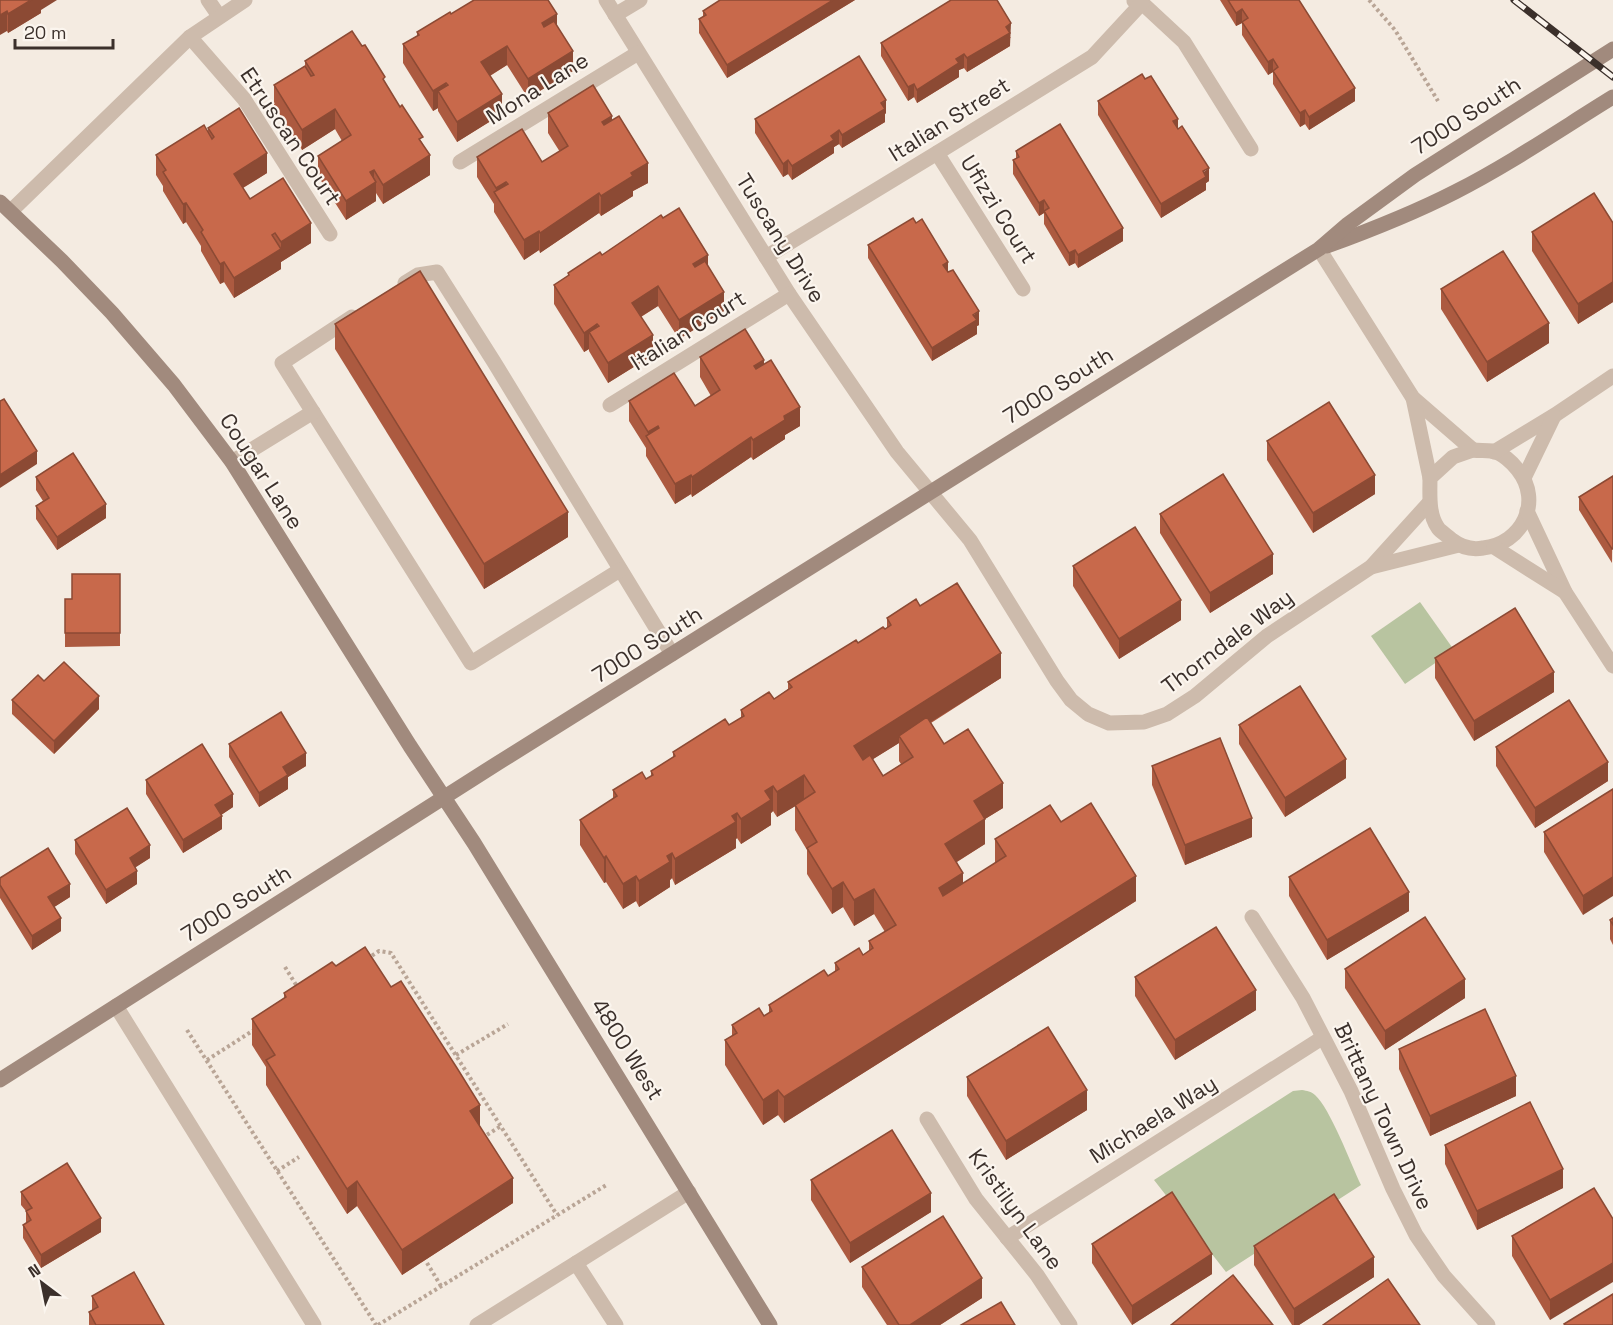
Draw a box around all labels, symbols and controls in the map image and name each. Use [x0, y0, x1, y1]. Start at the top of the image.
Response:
scale bar [15, 12, 112, 50]
text: 20 m [24, 21, 67, 44]
street label: Mona Lane [481, 45, 593, 131]
street label: Etruscan Court [235, 62, 347, 210]
street label: 7000 South [1406, 69, 1526, 161]
street label: Italian Street [883, 71, 1015, 167]
street label: Ufizzi Court [955, 150, 1043, 268]
street label: Tuscany Drive [730, 168, 832, 308]
street label: Italian Court [625, 284, 751, 376]
street label: 7000 South [998, 340, 1118, 430]
street label: Cougar Lane [214, 408, 310, 534]
street label: Thorndale Way [1156, 582, 1298, 700]
street label: 7000 South [587, 599, 707, 689]
street label: 7000 South [176, 858, 296, 948]
street label: 4800 West [586, 993, 670, 1105]
street label: Brittany Town Drive [1328, 1018, 1440, 1214]
street label: Michaela Way [1084, 1069, 1222, 1169]
street label: Kristilyn Lane [963, 1143, 1069, 1275]
north arrow [12, 1253, 72, 1313]
text: N [24, 1259, 44, 1282]

